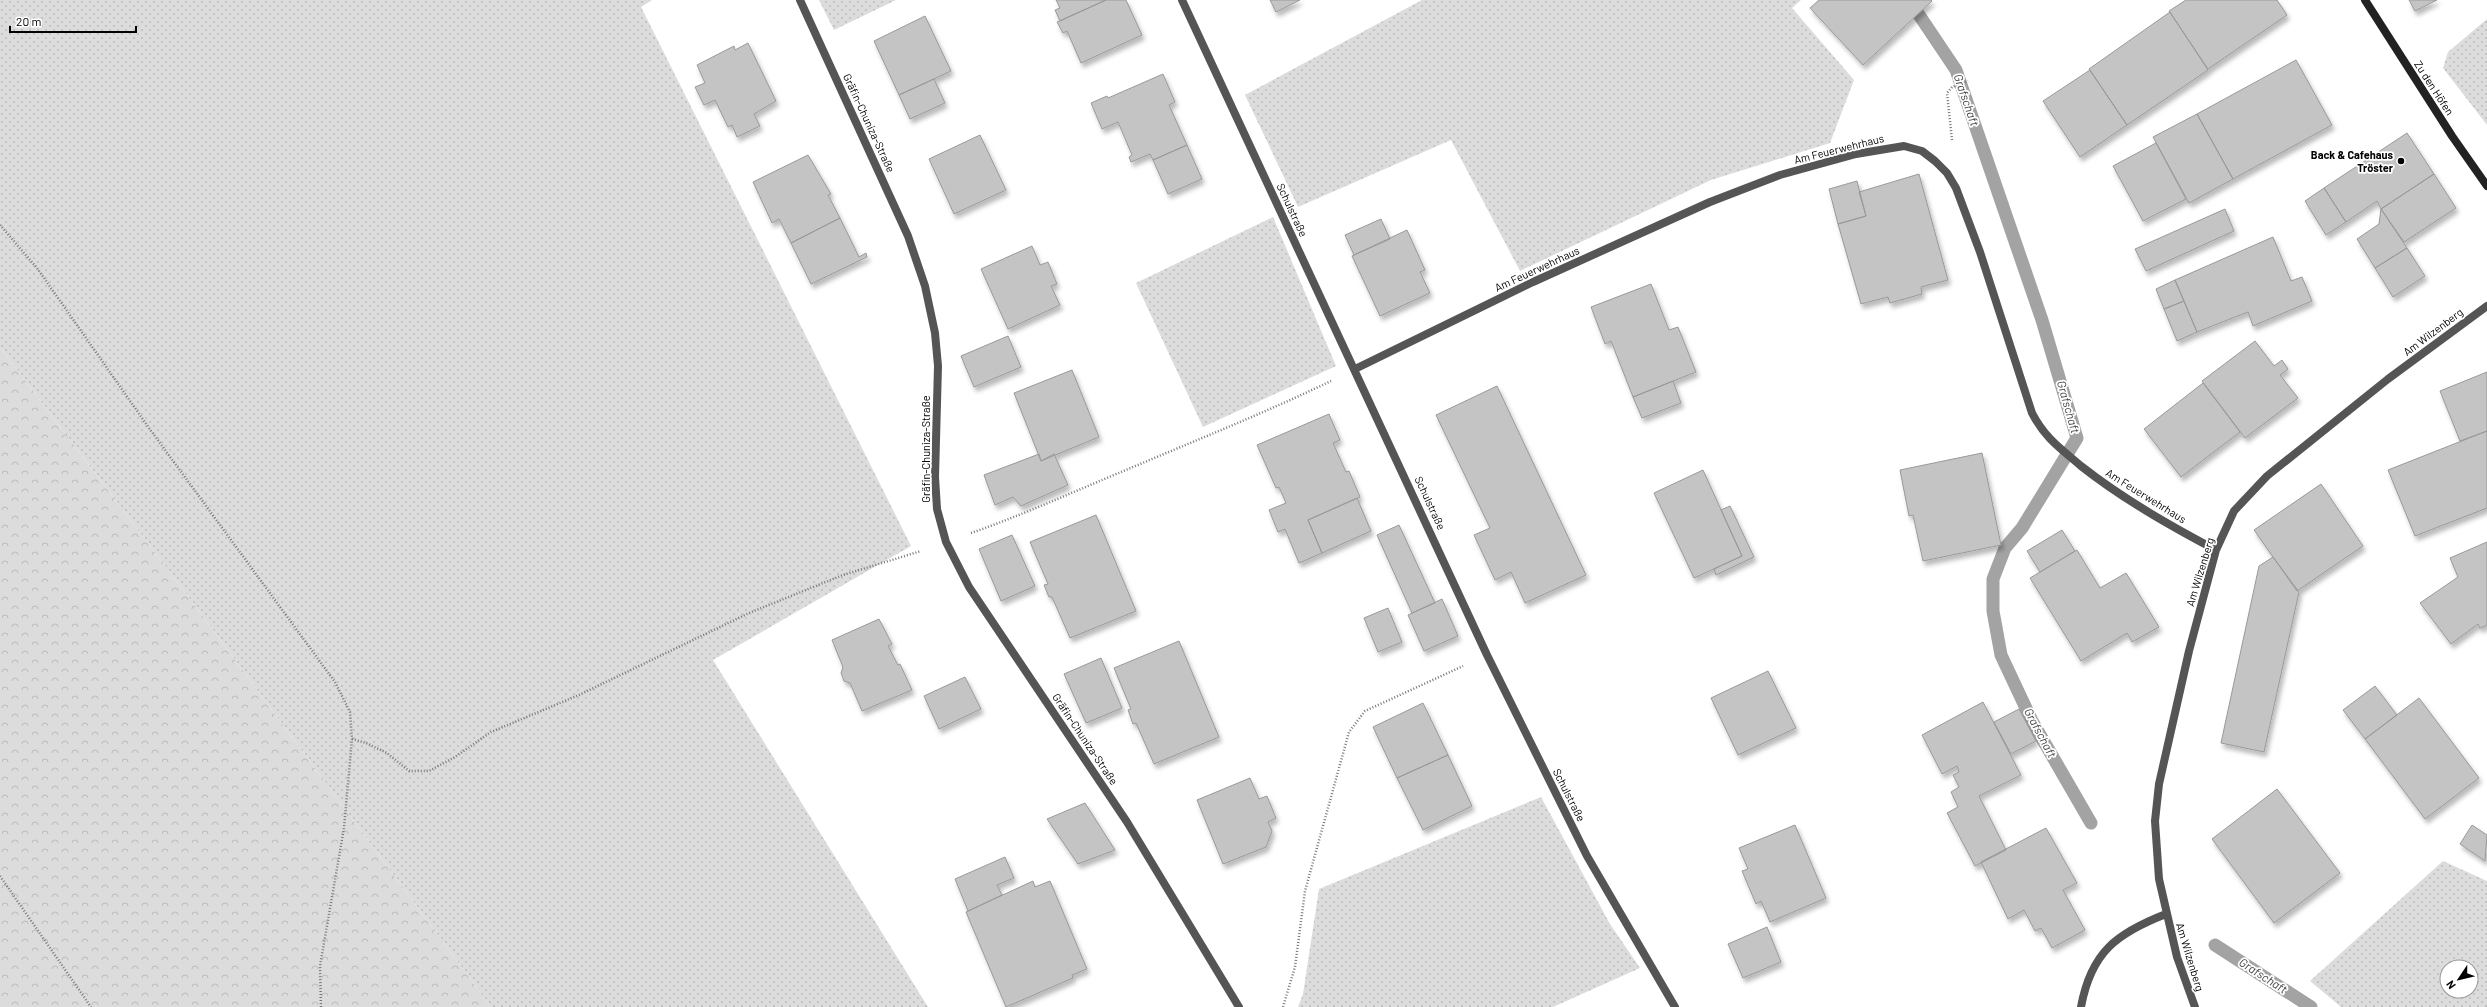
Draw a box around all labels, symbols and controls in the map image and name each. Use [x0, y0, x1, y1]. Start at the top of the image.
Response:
scale bar [10, 8, 136, 34]
text: 20 m [16, 14, 42, 28]
street label: Zu den Höfen [2412, 58, 2457, 117]
street label: Gräfin-Chuniza-Straße [841, 71, 898, 174]
water label: Grafschaft [1952, 72, 1983, 128]
street label: Am Feuerwehrhaus [1793, 131, 1885, 166]
place label: Back & Cafehaus Tröster [2311, 148, 2394, 174]
marker: Back & Cafehaus Tröster [2396, 156, 2406, 166]
street label: Schulstraße [1274, 181, 1311, 239]
street label: Am Feuerwehrhaus [1492, 243, 1581, 294]
street label: Am Wilzenberg [2400, 305, 2465, 358]
water label: Grafschaft [2055, 379, 2083, 435]
street label: Gräfin-Chuniza-Straße [919, 395, 932, 503]
street label: Am Feuerwehrhaus [2104, 466, 2189, 525]
street label: Schulstraße [1412, 474, 1449, 532]
street label: Am Wilzenberg [2183, 536, 2216, 608]
street label: Gräfin-Chuniza-Straße [1050, 691, 1121, 787]
water label: Grafschaft [2022, 705, 2060, 760]
street label: Schulstraße [1551, 766, 1588, 823]
street label: Am Wilzenberg [2174, 921, 2207, 993]
water label: Grafschaft [2237, 955, 2291, 996]
north arrow [2439, 959, 2479, 999]
text: N [2443, 978, 2458, 992]

